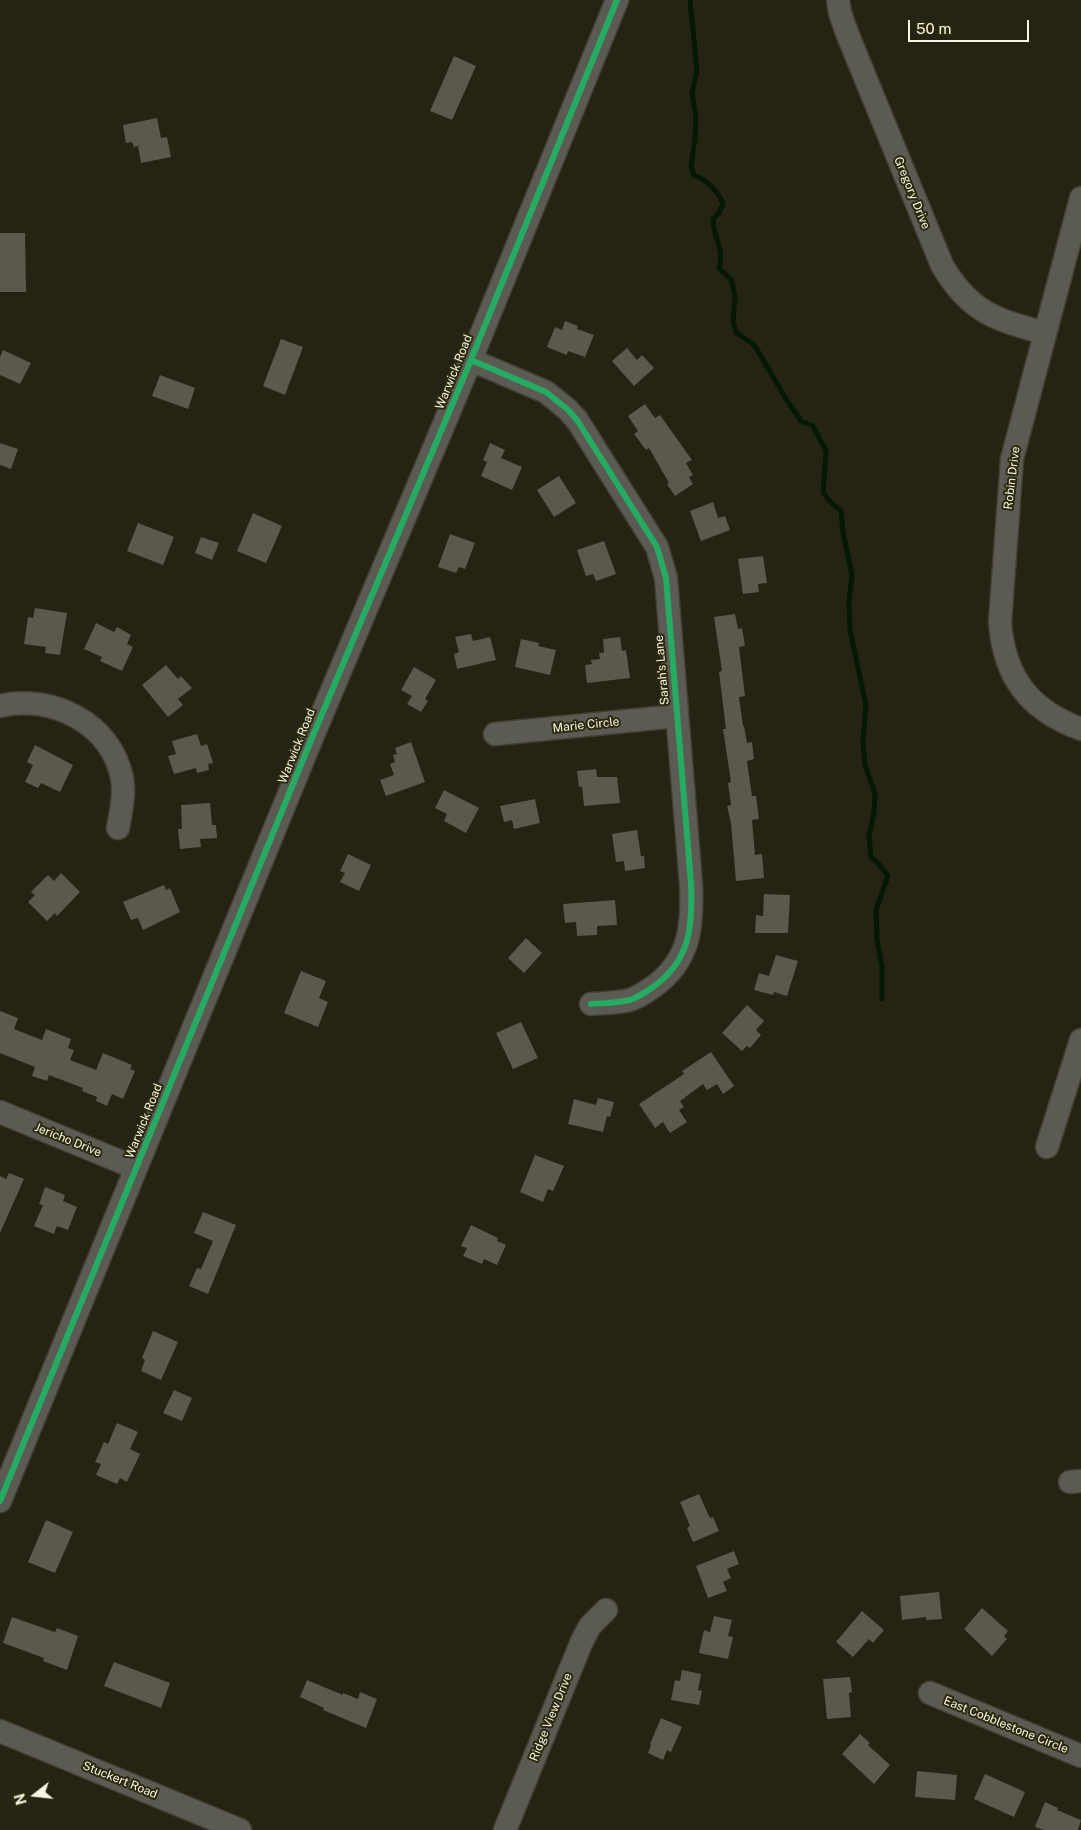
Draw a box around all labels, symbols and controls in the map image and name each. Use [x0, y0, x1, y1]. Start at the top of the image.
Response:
scale bar [911, 10, 1032, 42]
text: 50 m [916, 20, 951, 37]
street label: Gregory Drive [891, 155, 933, 231]
street label: Warwick Road [432, 333, 476, 411]
street label: Robin Drive [1001, 446, 1023, 510]
street label: Sarah's Lane [652, 634, 672, 706]
street label: Warwick Road [275, 707, 319, 785]
street label: Marie Circle [552, 714, 620, 736]
street label: Warwick Road [122, 1082, 166, 1160]
street label: Jericho Drive [32, 1120, 104, 1160]
street label: Ridge View Drive [527, 1671, 575, 1763]
street label: East Cobblestone Circle [942, 1693, 1070, 1757]
street label: Stuckert Road [80, 1758, 160, 1802]
north arrow [10, 1770, 60, 1820]
text: N [11, 1792, 30, 1807]

